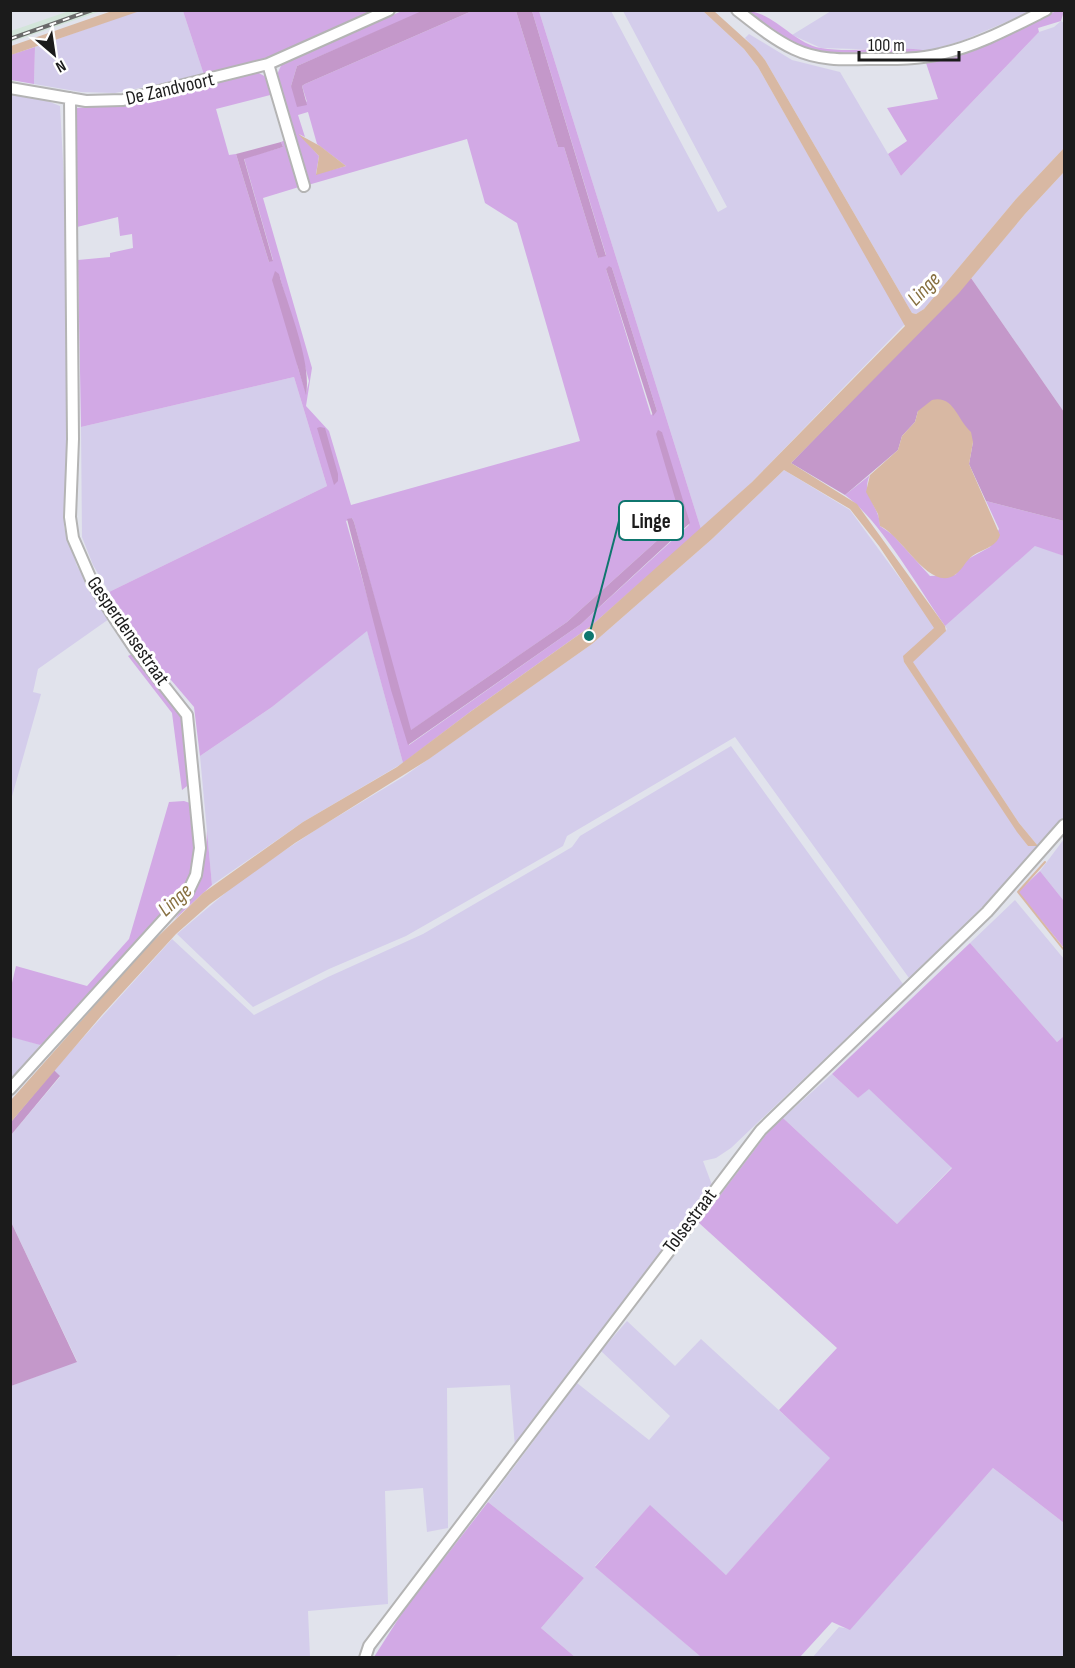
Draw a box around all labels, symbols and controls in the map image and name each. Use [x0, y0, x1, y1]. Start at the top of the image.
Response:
north arrow [24, 24, 84, 84]
scale bar [859, 24, 960, 62]
text: 100 m [868, 35, 905, 56]
text: N [52, 55, 69, 76]
street label: De Zandvoort [123, 67, 217, 111]
water label: Linge [902, 267, 946, 311]
callout: Linge [619, 501, 683, 540]
text: Linge [631, 509, 671, 534]
street label: Gesperdensestraat [82, 572, 174, 690]
water label: Linge [153, 878, 197, 922]
street label: Tolsestraat [658, 1184, 722, 1258]

